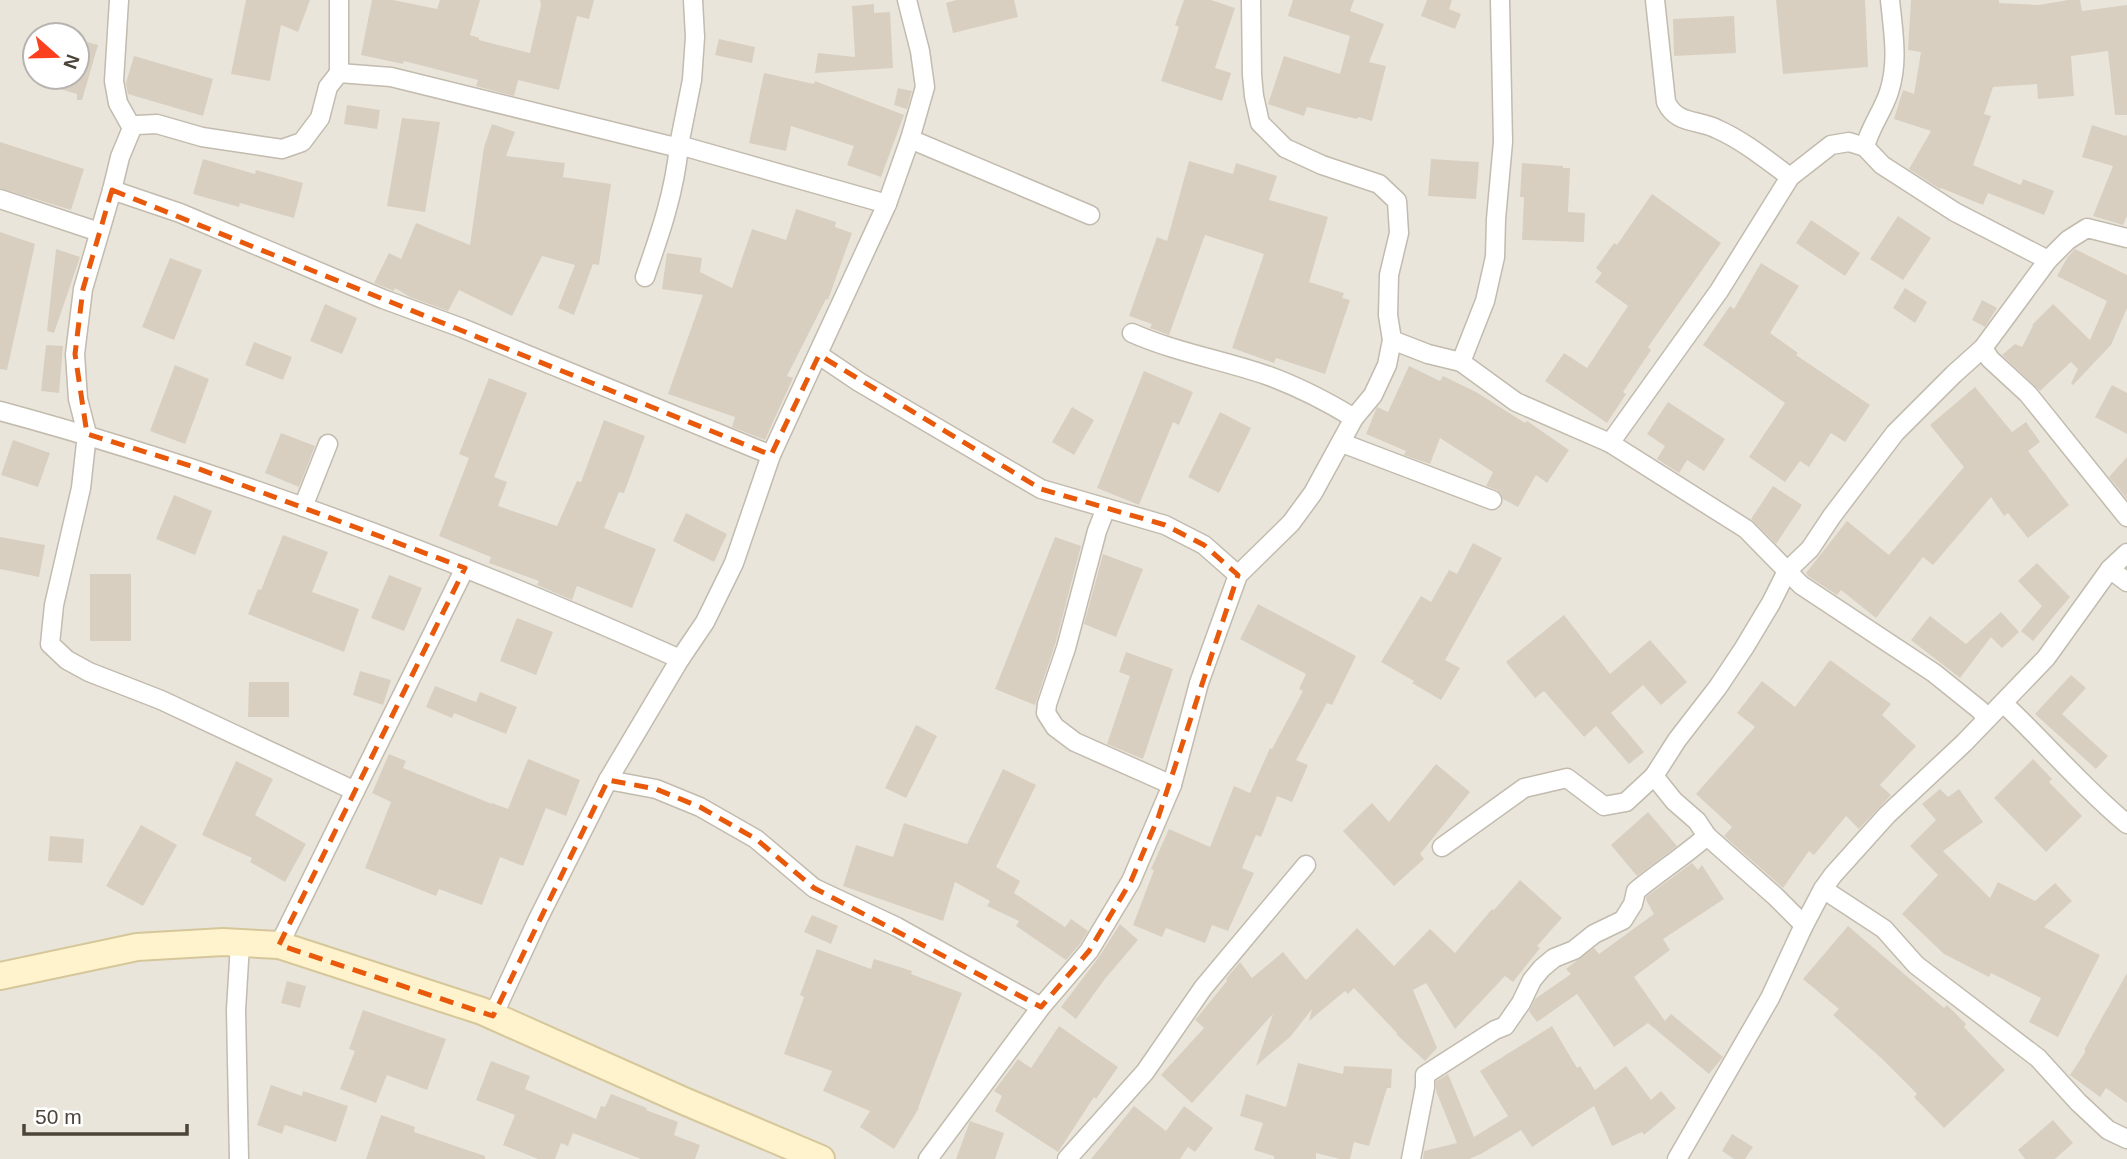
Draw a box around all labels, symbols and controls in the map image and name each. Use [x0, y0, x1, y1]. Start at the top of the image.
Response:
north arrow [21, 21, 91, 91]
text: N [59, 52, 84, 72]
scale bar [24, 1092, 187, 1136]
text: 50 m [35, 1105, 82, 1128]

